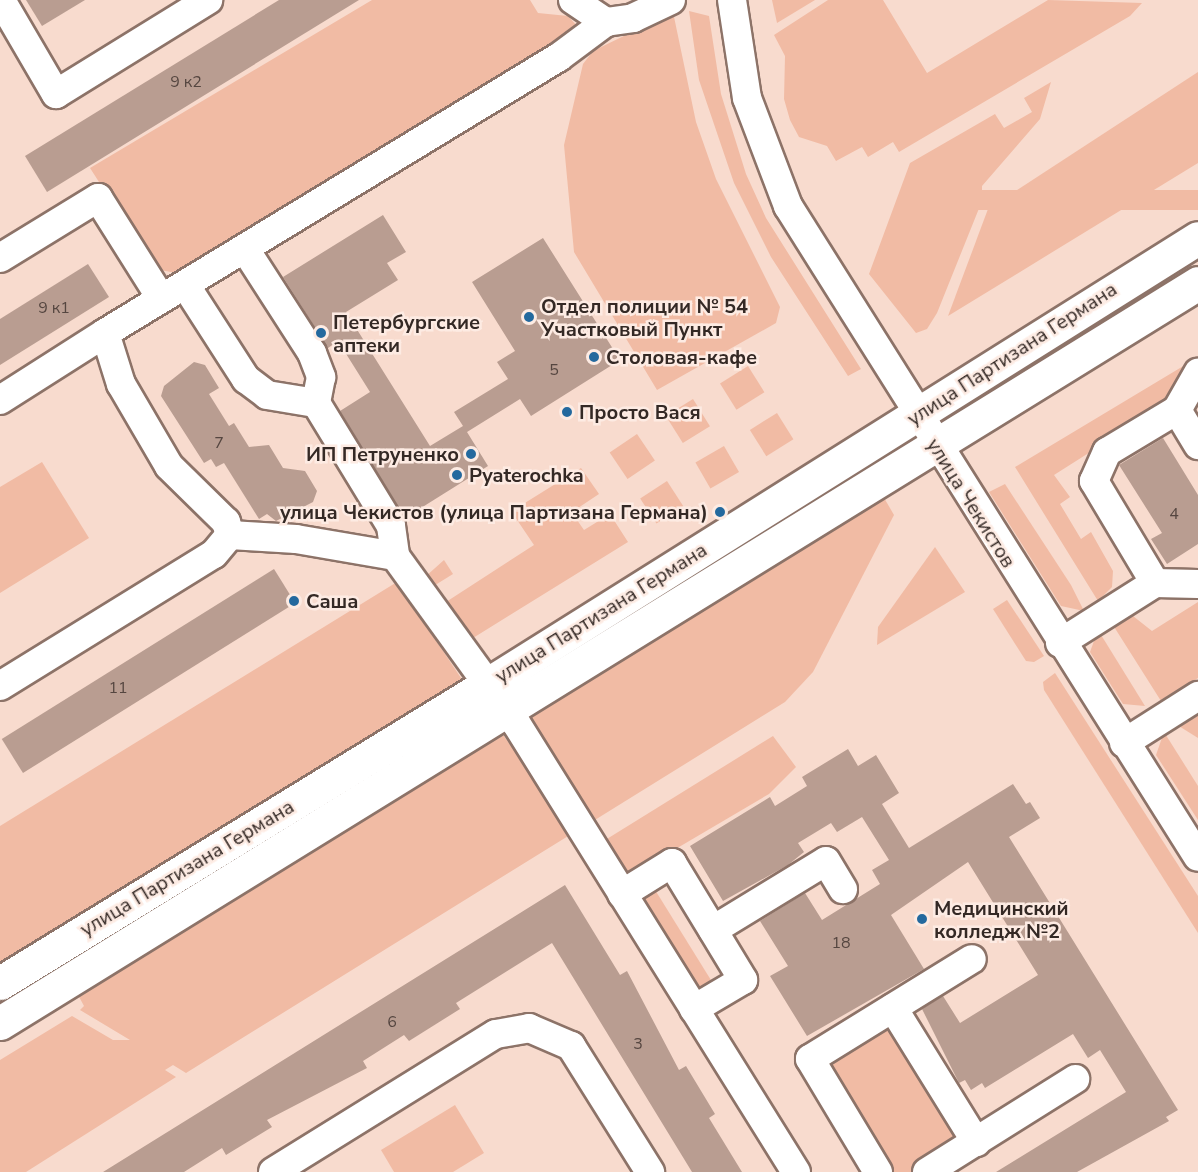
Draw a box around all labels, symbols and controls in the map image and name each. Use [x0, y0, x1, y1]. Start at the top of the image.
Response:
house number: 9 к2 [170, 72, 202, 92]
street label: улица Партизана Германа [903, 277, 1121, 431]
place label: Отдел полиции № 54 Участковый Пункт [541, 294, 748, 341]
house number: 9 к1 [38, 298, 70, 318]
place label: Петербургские аптеки [333, 310, 480, 357]
marker: Отдел полиции № 54 Участковый Пункт [522, 310, 536, 324]
marker: Петербургские аптеки [314, 326, 328, 340]
place label: Столовая-кафе [606, 345, 757, 369]
marker: Столовая-кафе [587, 350, 601, 364]
house number: 5 [549, 360, 559, 380]
place label: Просто Вася [579, 400, 701, 424]
marker: Просто Вася [560, 405, 574, 419]
house number: 7 [214, 433, 224, 453]
street label: улица Чекистов [922, 434, 1020, 572]
place label: ИП Петруненко [306, 442, 459, 466]
marker: ИП Петруненко [464, 447, 478, 461]
place label: Pyaterochka [469, 463, 584, 487]
marker: Pyaterochka [450, 468, 464, 482]
place label: улица Чекистов (улица Партизана Германа) [280, 500, 708, 524]
house number: 4 [1169, 504, 1179, 524]
marker: улица Чекистов (улица Партизана Германа) [713, 505, 727, 519]
street label: улица Партизана Германа [491, 538, 711, 688]
place label: Саша [306, 589, 358, 613]
marker: Саша [287, 594, 301, 608]
house number: 11 [108, 678, 128, 698]
street label: улица Партизана Германа [76, 795, 298, 941]
place label: Медицинский колледж №2 [934, 896, 1069, 943]
marker: Медицинский колледж №2 [915, 912, 929, 926]
house number: 18 [831, 933, 851, 953]
house number: 6 [387, 1012, 397, 1032]
house number: 3 [633, 1034, 643, 1054]

